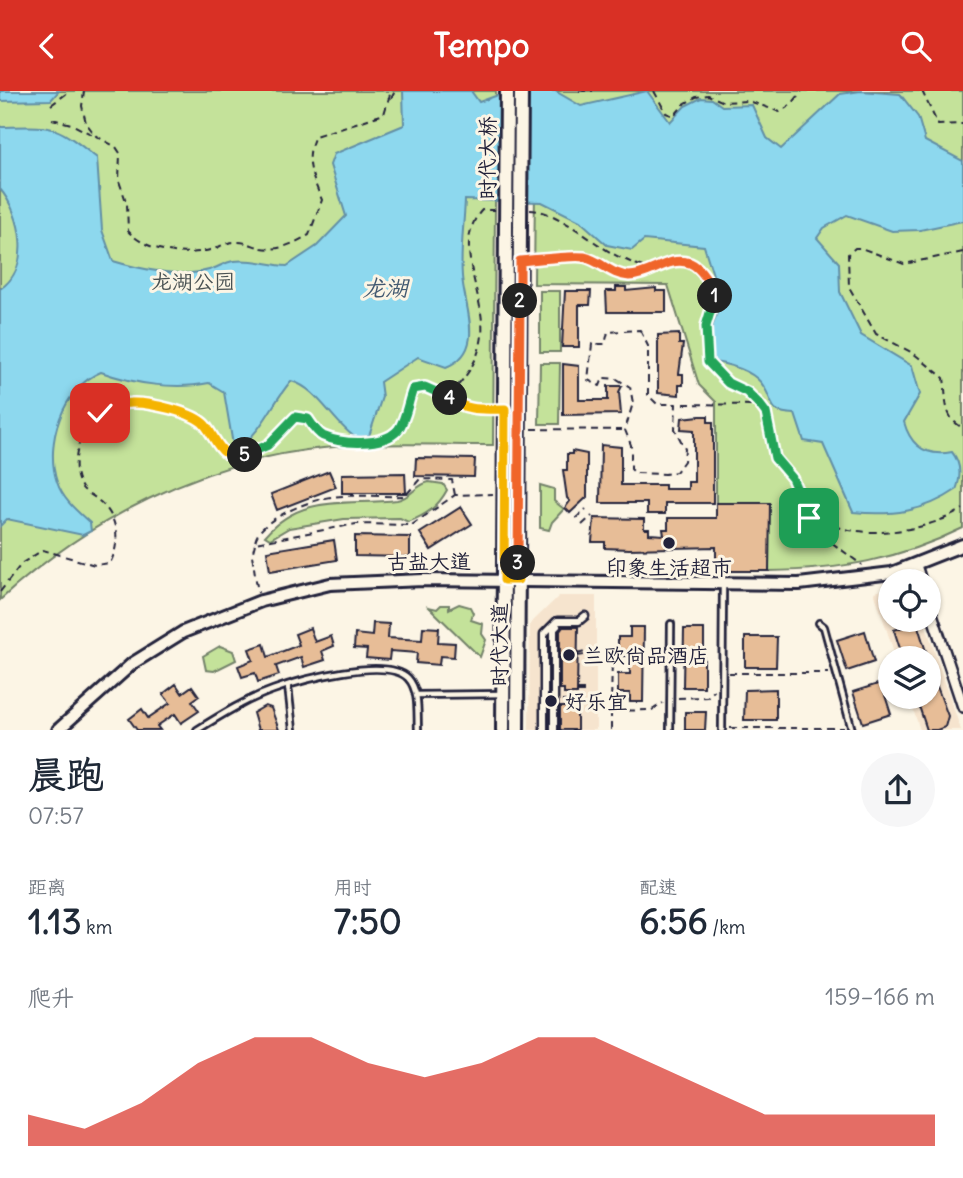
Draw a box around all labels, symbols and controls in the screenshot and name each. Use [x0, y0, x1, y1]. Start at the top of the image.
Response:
text: Tempo [433, 25, 530, 66]
icon: back [28, 27, 66, 65]
icon: search [897, 27, 935, 65]
street label: 时代大桥 [474, 116, 501, 200]
park label: 龙湖公园 [151, 268, 235, 295]
water label: 龙湖 [362, 273, 410, 302]
pin: 1 [698, 279, 732, 313]
pin: 2 [503, 283, 538, 319]
text: 1 [711, 283, 718, 307]
text: 2 [514, 288, 525, 312]
pin: 4 [433, 381, 468, 415]
pin [70, 383, 130, 443]
text: 4 [444, 385, 455, 409]
icon: check [81, 394, 119, 432]
pin: 5 [228, 437, 262, 473]
text: 5 [239, 442, 250, 466]
pin [779, 488, 839, 548]
icon: arrive [790, 499, 828, 537]
marker: 印象生活超市 [661, 535, 677, 551]
pin: 3 [500, 545, 536, 581]
street label: 古盐大道 [387, 548, 471, 575]
text: 3 [512, 550, 523, 574]
place label: 印象生活超市 [606, 554, 732, 581]
map controls [878, 569, 941, 709]
button: locate [878, 569, 941, 632]
street label: 时代大道 [486, 603, 513, 687]
place label: 兰欧尚品酒店 [583, 642, 709, 669]
button: layers [878, 646, 941, 709]
marker: 兰欧尚品酒店 [561, 647, 577, 663]
place label: 好乐宜 [565, 688, 628, 715]
marker: 好乐宜 [543, 693, 559, 709]
text: 晨跑 [28, 751, 104, 798]
button: share [861, 753, 935, 827]
text: 07:57 [28, 801, 84, 830]
text: 距离 [28, 875, 66, 899]
text: 用时 [334, 875, 372, 899]
text: 配速 [639, 875, 677, 899]
text: 1.13 [28, 899, 82, 943]
text: 7:50 [334, 899, 402, 943]
text: 6:56 [639, 899, 708, 943]
text: km [82, 915, 112, 939]
text: /km [708, 915, 746, 939]
text: 159–166 m [825, 982, 935, 1011]
text: 爬升 [28, 983, 74, 1012]

